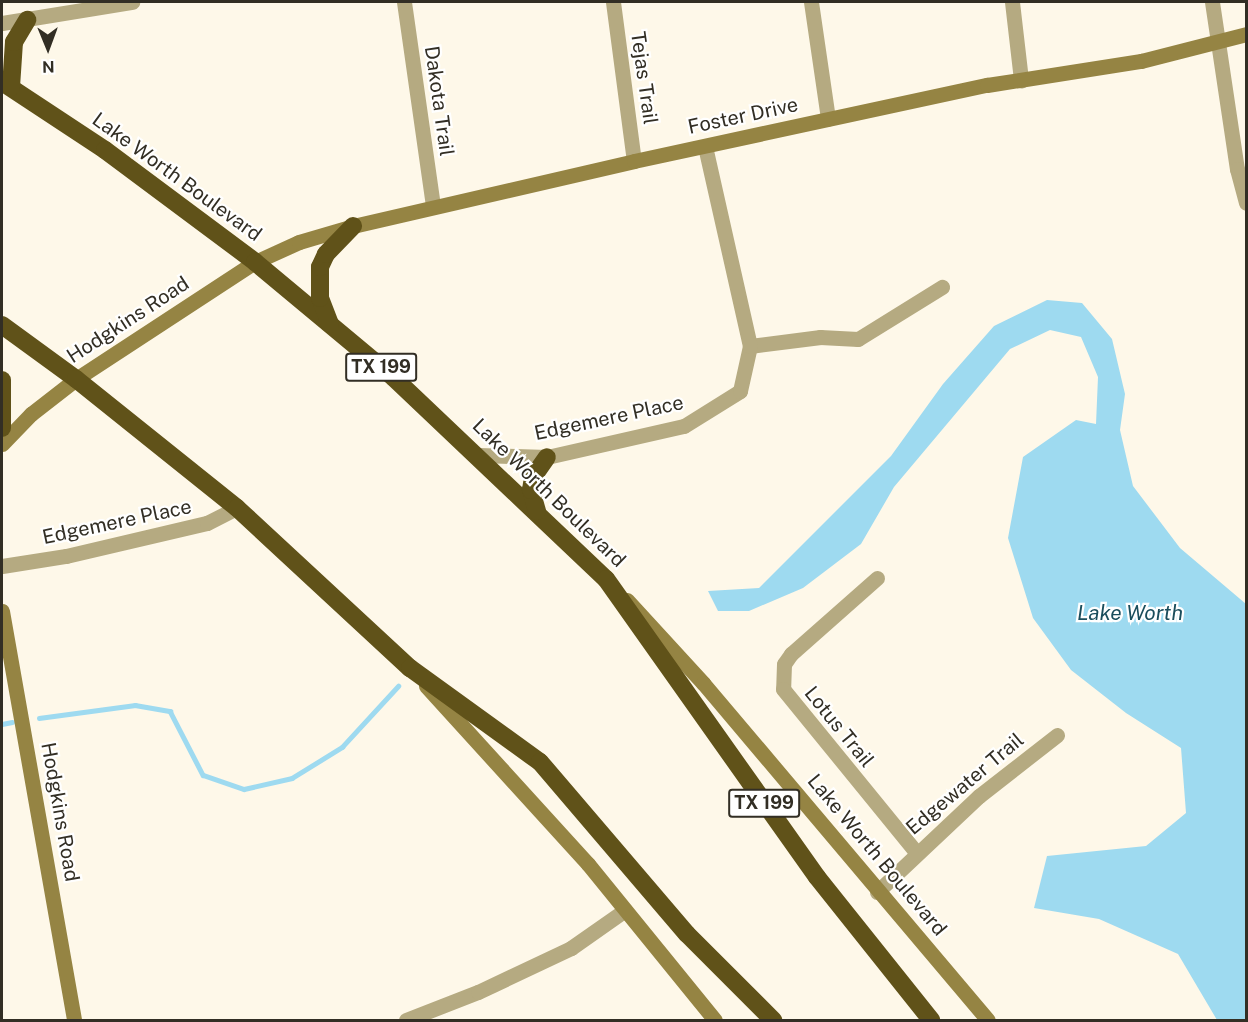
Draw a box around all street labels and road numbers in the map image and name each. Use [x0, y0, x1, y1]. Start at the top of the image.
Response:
street label: Tejas Trail [626, 30, 662, 126]
street label: Dakota Trail [419, 44, 459, 158]
street label: Foster Drive [686, 93, 800, 139]
street label: Lake Worth Boulevard [87, 107, 267, 247]
street label: Hodgkins Road [62, 272, 194, 368]
road number: TX 199 [345, 352, 417, 382]
street label: Edgemere Place [532, 390, 686, 446]
street label: Lake Worth Boulevard [467, 413, 631, 573]
street label: Edgemere Place [40, 494, 194, 550]
street label: Lotus Trail [799, 682, 879, 772]
street label: Edgewater Trail [901, 728, 1029, 840]
street label: Hodgkins Road [36, 741, 84, 883]
street label: Lake Worth Boulevard [802, 769, 952, 941]
road number: TX 199 [728, 788, 800, 818]

